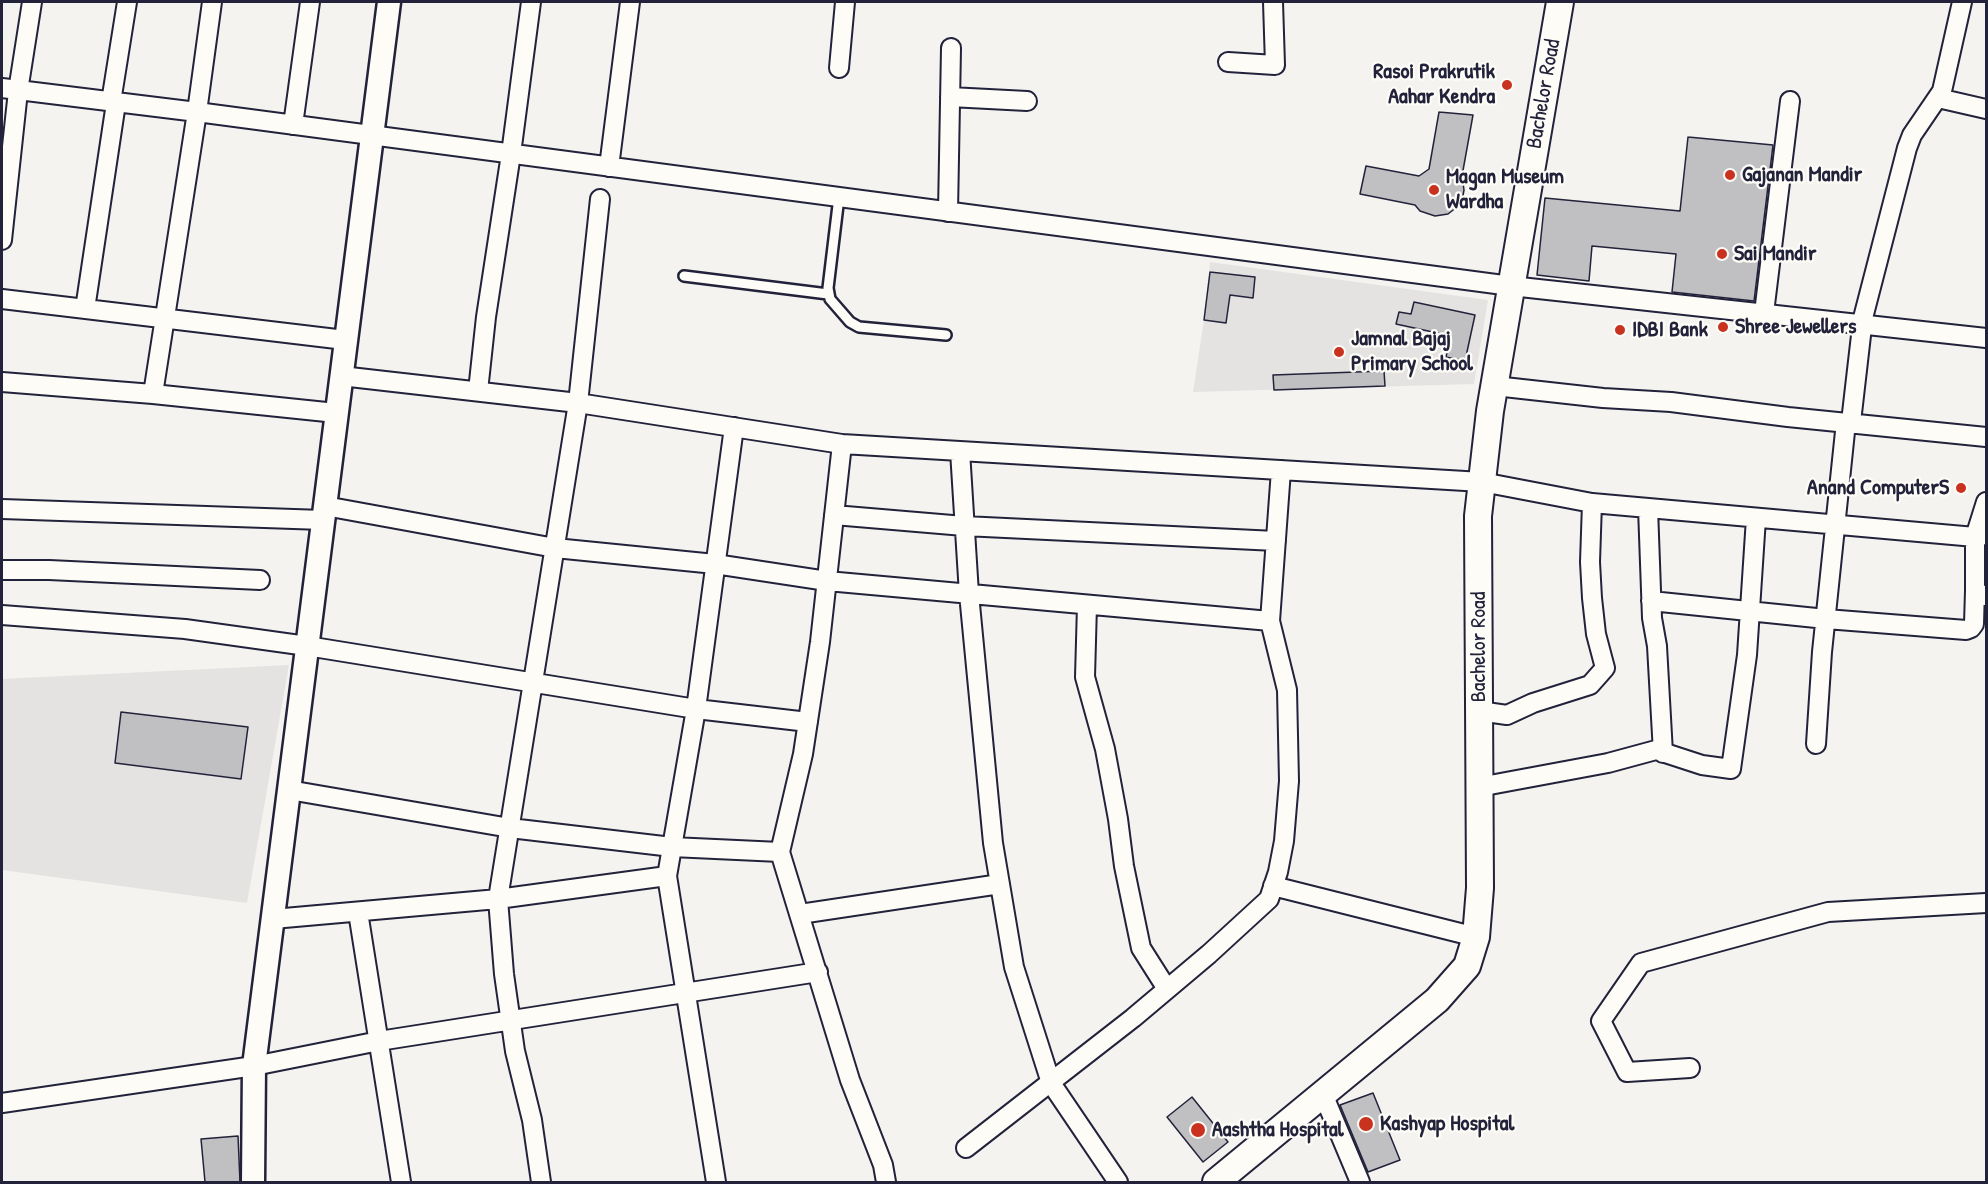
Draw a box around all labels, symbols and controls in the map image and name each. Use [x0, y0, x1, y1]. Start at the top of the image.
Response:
street label: Bachelor Road [1521, 37, 1567, 151]
place label: Rasoi Prakrutik Aahar Kendra [1373, 59, 1495, 110]
marker: Rasoi Prakrutik Aahar Kendra [1500, 78, 1514, 92]
place label: Gajanan Mandir [1742, 162, 1862, 188]
place label: Magan Museum Wardha [1446, 164, 1564, 216]
marker: Gajanan Mandir [1723, 168, 1737, 182]
marker: Magan Museum Wardha [1427, 183, 1441, 197]
place label: Sai Mandir [1734, 241, 1816, 267]
marker: Sai Mandir [1715, 247, 1729, 261]
place label: Shree Jewellers [1735, 314, 1856, 340]
place label: IDBI Bank [1632, 317, 1708, 343]
marker: Shree Jewellers [1716, 320, 1730, 334]
marker: IDBI Bank [1613, 323, 1627, 337]
place label: Jamnal Bajaj Primary School [1351, 326, 1473, 378]
marker: Jamnal Bajaj Primary School [1332, 345, 1346, 359]
place label: Anand ComputerS [1807, 475, 1949, 501]
marker: Anand ComputerS [1954, 481, 1968, 495]
street label: Bachelor Road [1466, 592, 1492, 702]
place label: Kashyap Hospital [1380, 1111, 1514, 1137]
marker: Kashyap Hospital [1357, 1115, 1375, 1133]
place label: Aashtha Hospital [1212, 1117, 1344, 1143]
marker: Aashtha Hospital [1189, 1121, 1207, 1139]

